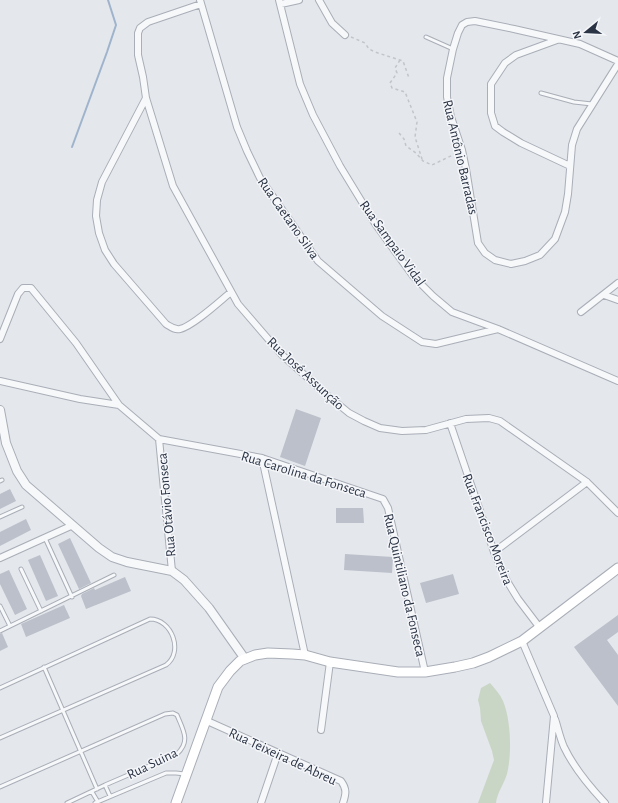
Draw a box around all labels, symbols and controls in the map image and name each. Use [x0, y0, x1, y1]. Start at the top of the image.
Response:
north arrow [566, 12, 606, 52]
text: N [571, 30, 583, 40]
street label: Rua Antônio Barradas [440, 98, 480, 216]
street label: Rua Caetano Silva [255, 175, 322, 263]
street label: Rua Sampaio Vidal [357, 198, 428, 289]
street label: Rua José Assunção [264, 335, 347, 413]
street label: Rua Carolina da Fonseca [239, 449, 368, 501]
street label: Rua Otávio Fonseca [155, 452, 179, 558]
street label: Rua Francisco Moreira [459, 472, 515, 588]
street label: Rua Quintiliano da Fonseca [381, 512, 427, 659]
street label: Rua Teixeira de Abreu [226, 726, 339, 788]
street label: Rua Suina [125, 745, 180, 782]

